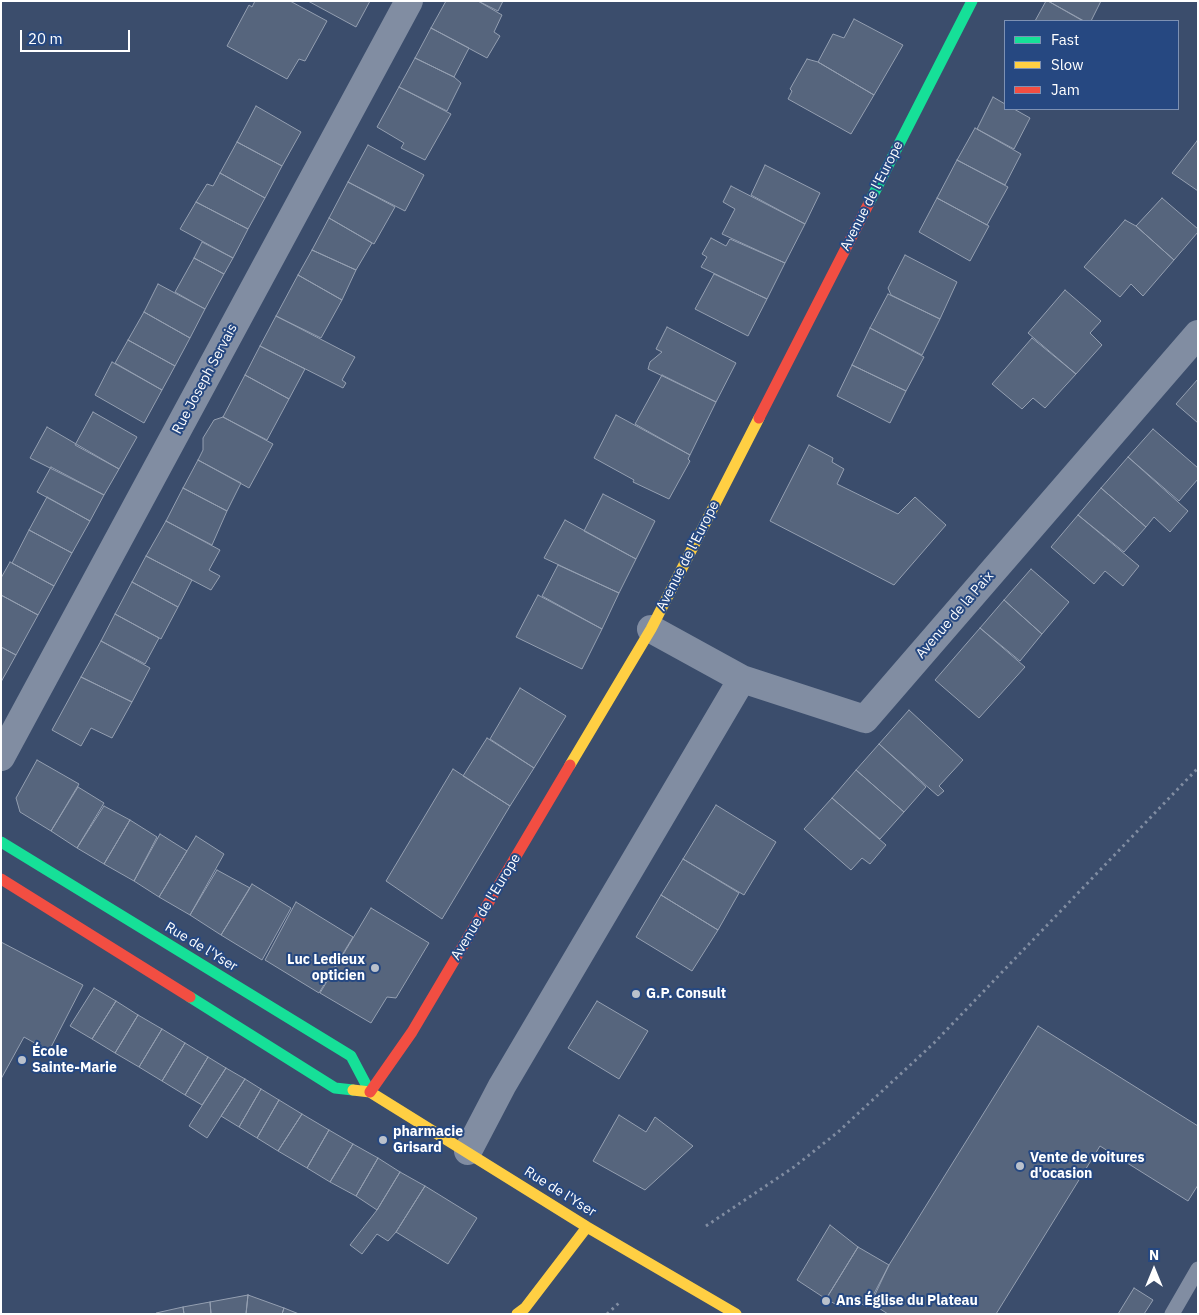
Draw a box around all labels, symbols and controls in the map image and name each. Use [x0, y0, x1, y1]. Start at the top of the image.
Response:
scale bar [22, 20, 132, 52]
legend [1004, 20, 1179, 110]
text: 20 m [28, 29, 63, 48]
text: Fast [1051, 30, 1079, 49]
text: Slow [1051, 55, 1084, 74]
text: Jam [1051, 80, 1080, 99]
street label: Avenue de l'Europe [837, 138, 907, 254]
street label: Rue Joseph Servais [169, 321, 241, 437]
street label: Avenue de l'Europe [653, 498, 723, 614]
street label: Avenue de la Paix [913, 568, 997, 662]
street label: Avenue de l'Europe [448, 851, 524, 963]
street label: Rue de l'Yser [162, 919, 240, 975]
place label: Luc Ledieux opticien [287, 952, 365, 984]
marker: Luc Ledieux opticien [369, 962, 381, 974]
place label: G.P. Consult [646, 986, 726, 1002]
marker: G.P. Consult [630, 988, 642, 1000]
place label: École Sainte-Marie [32, 1044, 117, 1076]
marker: École Sainte-Marie [16, 1054, 28, 1066]
place label: pharmacie Grisard [393, 1124, 463, 1156]
marker: pharmacie Grisard [377, 1134, 389, 1146]
place label: Vente de voitures d'ocasion [1030, 1150, 1145, 1182]
marker: Vente de voitures d'ocasion [1014, 1160, 1026, 1172]
street label: Rue de l'Yser [521, 1163, 599, 1221]
north arrow [1129, 1245, 1179, 1295]
text: N [1149, 1246, 1159, 1264]
place label: Ans Église du Plateau [836, 1293, 978, 1309]
marker: Ans Église du Plateau [820, 1295, 832, 1307]

